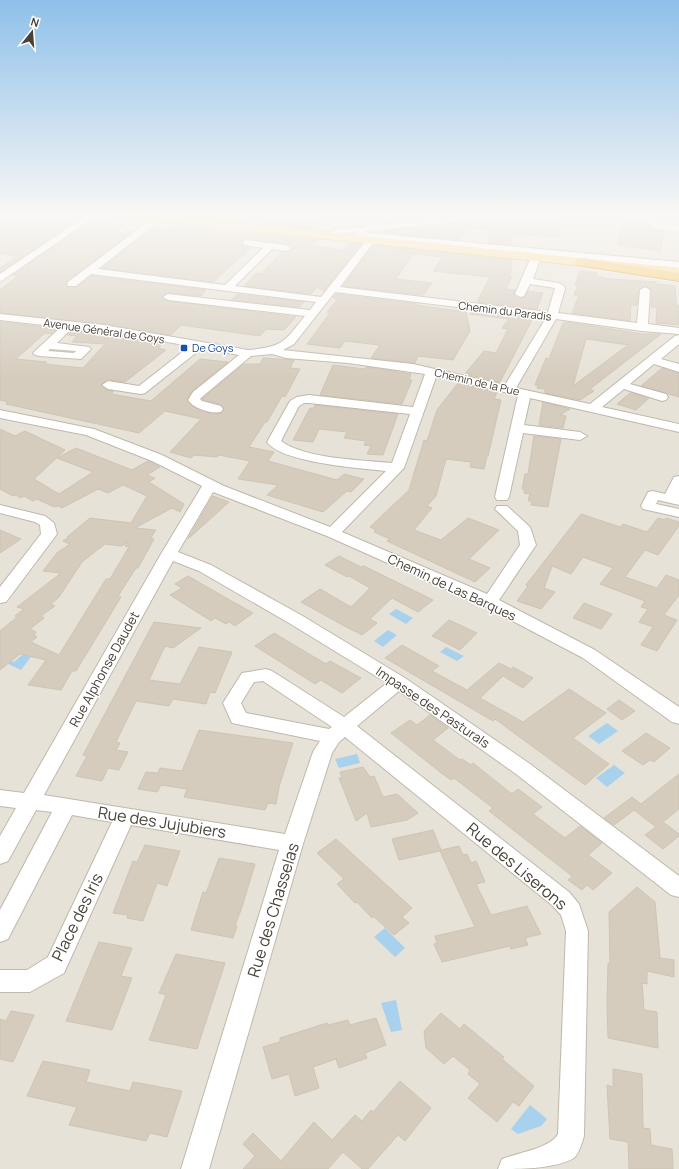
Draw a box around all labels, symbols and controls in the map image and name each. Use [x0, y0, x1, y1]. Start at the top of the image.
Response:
north arrow [12, 12, 52, 52]
text: N [29, 14, 41, 30]
street label: Chemin du Paradis [458, 297, 553, 324]
street label: Avenue Général de Goys [43, 315, 166, 346]
place label: De Goys [192, 340, 234, 355]
marker: De Goys [179, 343, 189, 353]
street label: Chemin de la Pue [433, 364, 522, 399]
street label: Chemin de Las Barques [385, 549, 519, 625]
street label: Rue Alphonse Daudet [65, 608, 143, 730]
street label: Impasse des Pasturals [373, 662, 494, 752]
street label: Rue des Jujubiers [96, 801, 228, 843]
street label: Rue des Liserons [462, 817, 572, 915]
street label: Rue des Chasselas [242, 840, 304, 980]
street label: Place des Iris [46, 869, 108, 965]

